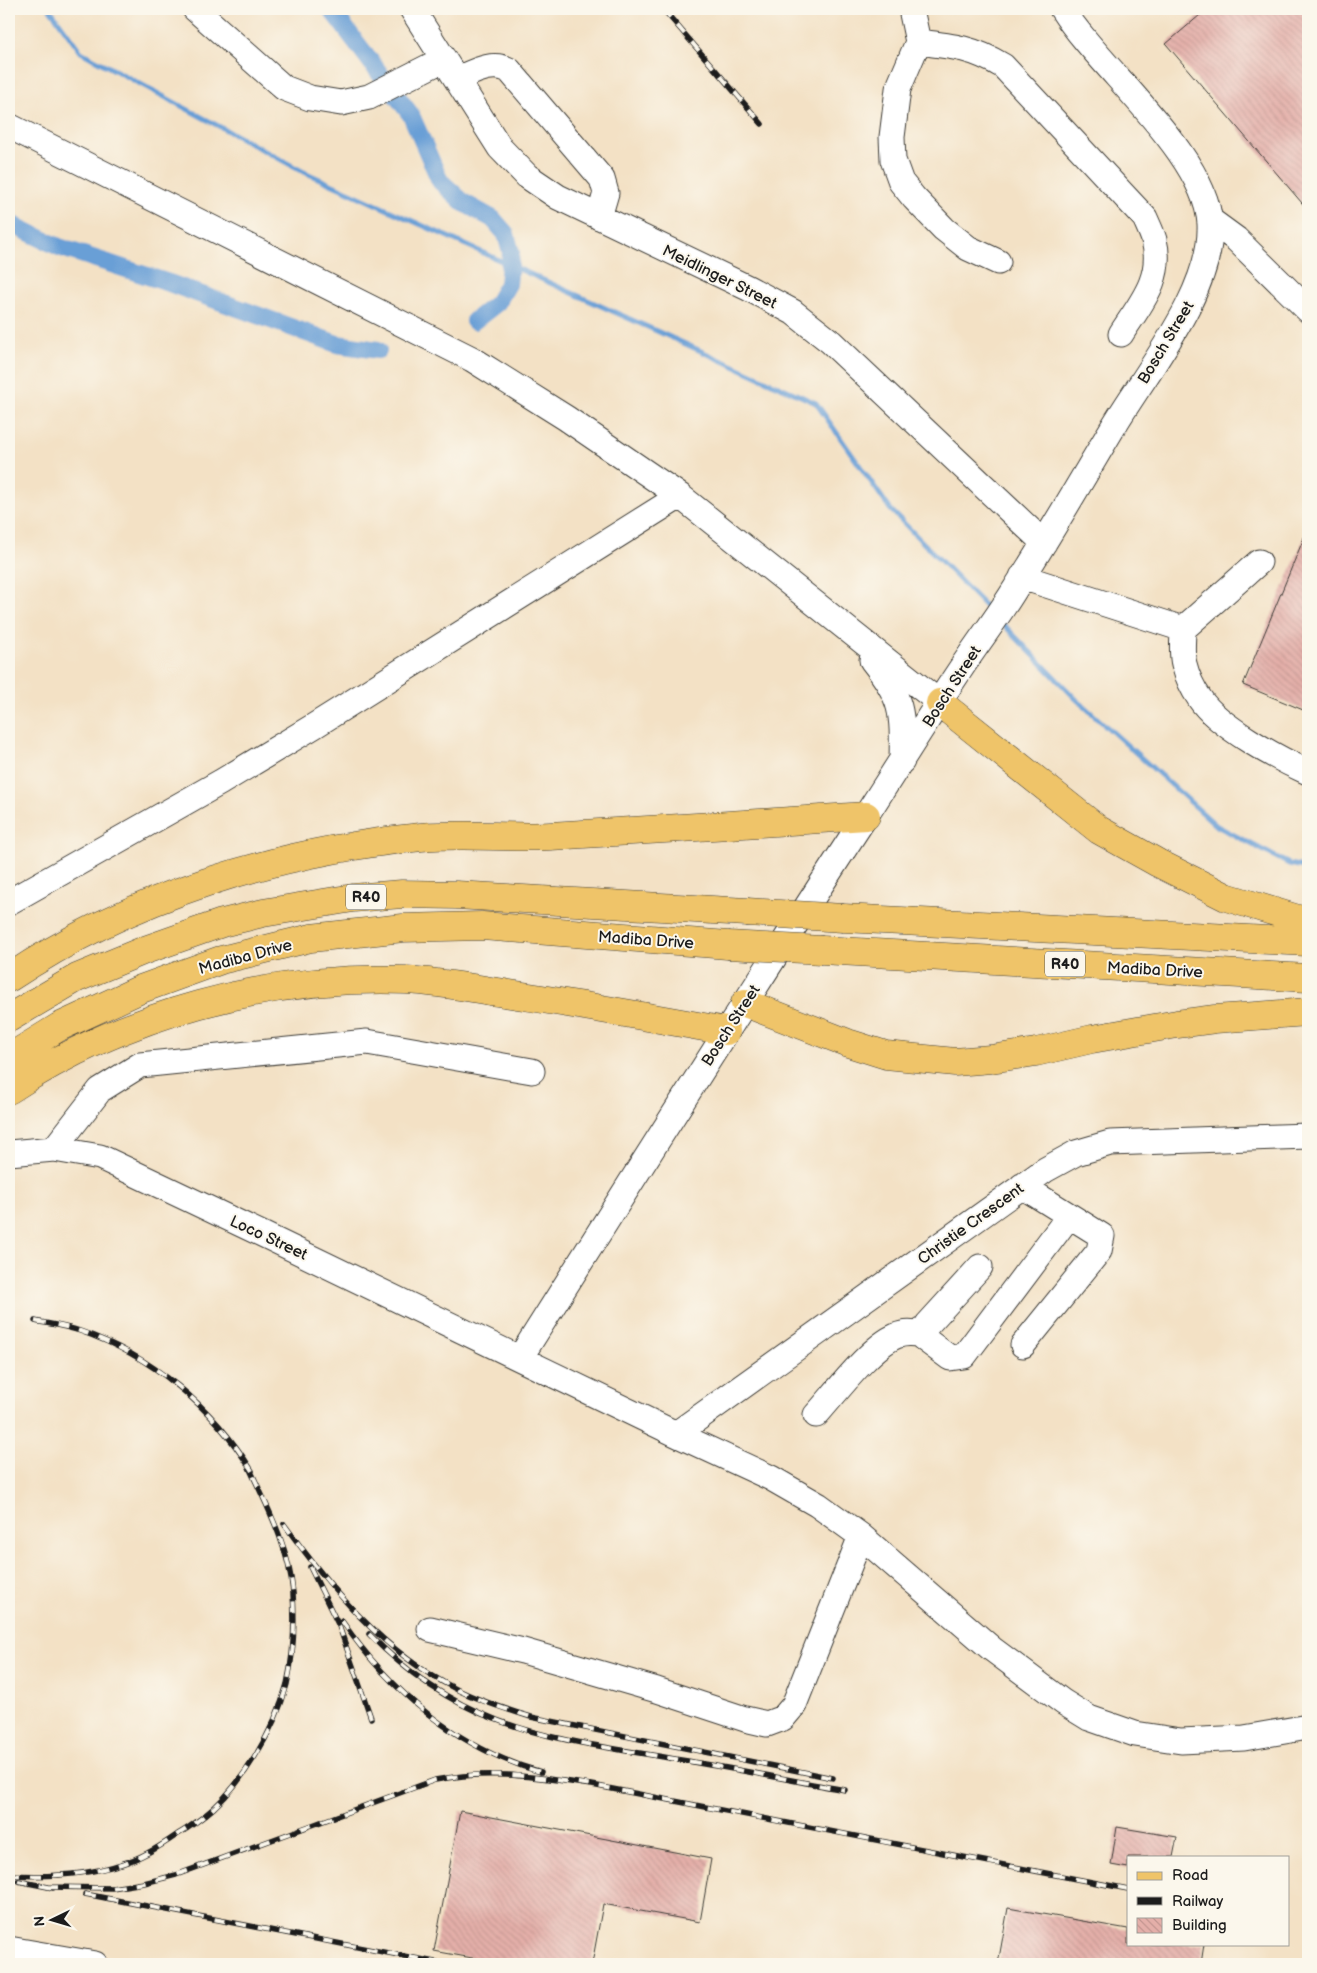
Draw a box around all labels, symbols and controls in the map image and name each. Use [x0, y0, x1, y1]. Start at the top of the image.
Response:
street label: Meidlinger Street [659, 241, 780, 313]
street label: Bosch Street [1134, 298, 1198, 388]
street label: Bosch Street [919, 642, 986, 731]
road number: R40 [346, 884, 386, 910]
street label: Madiba Drive [597, 928, 695, 953]
street label: Madiba Drive [197, 936, 295, 979]
road number: R40 [1045, 952, 1085, 976]
street label: Madiba Drive [1107, 959, 1204, 983]
street label: Bosch Street [698, 981, 765, 1070]
street label: Christie Crescent [914, 1179, 1028, 1269]
street label: Loco Street [227, 1212, 310, 1265]
legend [1127, 1856, 1290, 1946]
text: Road [1172, 1866, 1208, 1885]
text: Railway [1172, 1892, 1223, 1911]
north arrow [28, 1896, 78, 1946]
text: N [31, 1915, 48, 1927]
text: Building [1172, 1916, 1227, 1935]

